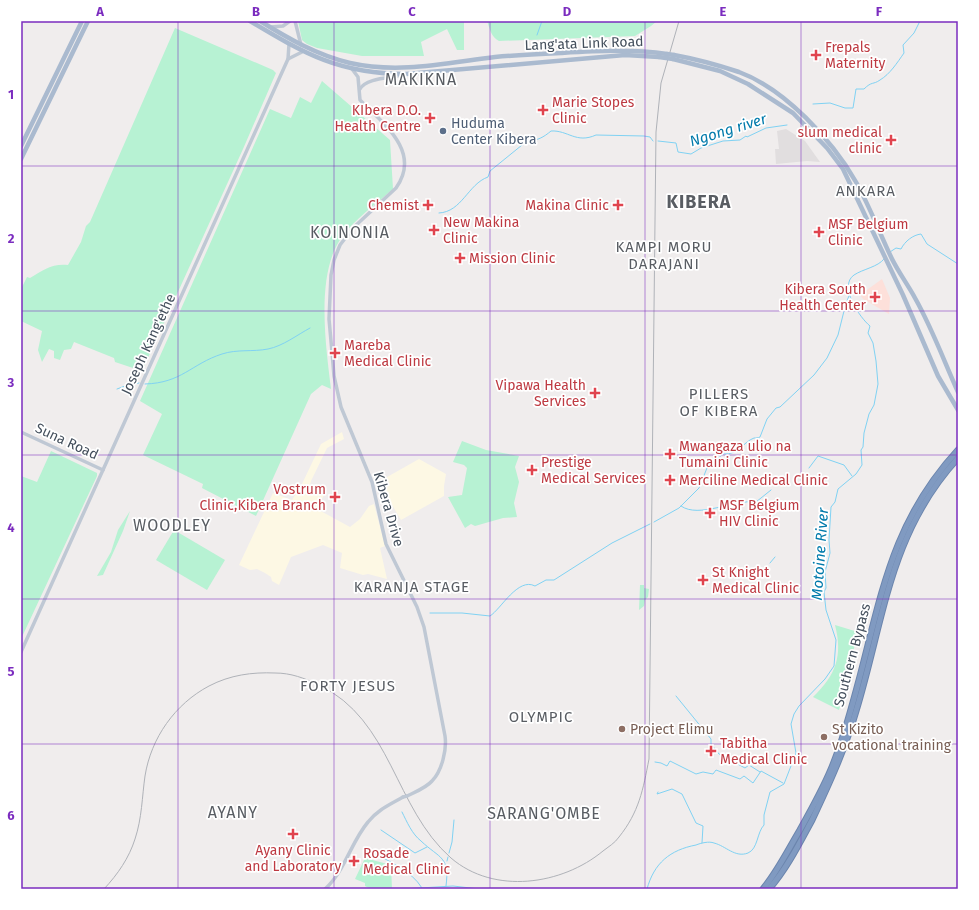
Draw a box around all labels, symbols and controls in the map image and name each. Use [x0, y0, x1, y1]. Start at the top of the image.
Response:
text: A [95, 4, 104, 19]
text: B [252, 4, 260, 19]
text: C [408, 4, 416, 19]
text: D [563, 4, 572, 19]
text: E [720, 4, 727, 19]
text: F [876, 4, 883, 19]
street label: Lang'ata Link Road [524, 33, 644, 54]
place label: Frepals Maternity [825, 39, 886, 72]
marker: Frepals Maternity [810, 49, 822, 61]
district label: MAKIKNA [385, 70, 457, 89]
text: 1 [8, 87, 14, 102]
place label: Marie Stopes Clinic [552, 94, 635, 127]
place label: KIbera D.O. Health Centre [334, 102, 421, 135]
marker: Marie Stopes Clinic [537, 104, 549, 116]
water label: Ngong river [687, 109, 770, 150]
marker: KIbera D.O. Health Centre [424, 112, 436, 124]
place label: Huduma Center Kibera [451, 115, 537, 148]
place label: slum medical clinic [797, 124, 882, 157]
marker: Huduma Center Kibera [438, 126, 448, 136]
marker: slum medical clinic [885, 134, 897, 146]
district label: ANKARA [836, 182, 896, 200]
district label: KIBERA [667, 191, 731, 213]
place label: Chemist [368, 197, 420, 214]
place label: Makina Clinic [525, 197, 609, 214]
marker: Chemist [422, 199, 434, 211]
marker: Makina Clinic [612, 199, 624, 211]
place label: New Makina Clinic [443, 214, 519, 247]
place label: MSF Belgium Clinic [828, 216, 909, 249]
district label: KOINONIA [310, 223, 390, 242]
marker: New Makina Clinic [428, 224, 440, 236]
marker: MSF Belgium Clinic [813, 226, 825, 238]
text: 2 [8, 231, 15, 246]
district label: KAMPI MORU DARAJANI [615, 238, 713, 273]
place label: Mission Clinic [469, 250, 556, 267]
marker: Mission Clinic [454, 252, 466, 264]
place label: Kibera South Health Center [779, 281, 867, 314]
street label: Joseph Kang'ethe [118, 291, 179, 397]
marker: Kibera South Health Center [869, 291, 881, 303]
place label: Mareba Medical Clinic [344, 337, 432, 370]
marker: Mareba Medical Clinic [329, 347, 341, 359]
text: 3 [7, 375, 15, 390]
place label: Vipawa Health Services [496, 377, 586, 410]
district label: PILLERS OF KIBERA [680, 385, 758, 420]
marker: Vipawa Health Services [589, 387, 601, 399]
street label: Suna Road [33, 419, 101, 463]
place label: Mwangaza ulio na Tumaini Clinic [679, 438, 791, 471]
marker: Mwangaza ulio na Tumaini Clinic [664, 448, 676, 460]
place label: Prestige Medical Services [541, 454, 646, 487]
marker: Prestige Medical Services [526, 464, 538, 476]
street label: Kibera Drive [370, 470, 407, 549]
place label: Merciline Medical Clinic [679, 472, 828, 489]
marker: Merciline Medical Clinic [664, 474, 676, 486]
place label: Vostrum Clinic,Kibera Branch [199, 481, 326, 514]
marker: Vostrum Clinic,Kibera Branch [329, 491, 341, 503]
place label: MSF Belgium HIV Clinic [719, 497, 800, 530]
water label: Motoine River [808, 506, 832, 601]
marker: MSF Belgium HIV Clinic [704, 507, 716, 519]
district label: WOODLEY [133, 516, 211, 535]
text: 4 [7, 520, 15, 535]
place label: St Knight Medical Clinic [712, 564, 800, 597]
marker: St Knight Medical Clinic [697, 574, 709, 586]
district label: KARANJA STAGE [354, 578, 470, 596]
street label: Southern Bypass [831, 601, 875, 709]
text: 5 [8, 664, 15, 679]
district label: FORTY JESUS [300, 677, 396, 695]
district label: OLYMPIC [509, 708, 573, 726]
place label: Project Elimu [630, 721, 714, 738]
place label: St Kizito vocational training [832, 721, 952, 754]
marker: Project Elimu [617, 724, 627, 734]
marker: St Kizito vocational training [819, 732, 829, 742]
place label: Tabitha Medical Clinic [720, 735, 808, 768]
marker: Tabitha Medical Clinic [705, 745, 717, 757]
district label: AYANY [208, 803, 258, 822]
district label: SARANG'OMBE [487, 804, 601, 823]
text: 6 [7, 808, 15, 823]
marker: Ayany Clinic and Laboratory [287, 828, 299, 840]
place label: Ayany Clinic and Laboratory [245, 842, 341, 875]
place label: Rosade Medical Clinic [363, 845, 451, 878]
marker: Rosade Medical Clinic [348, 855, 360, 867]

